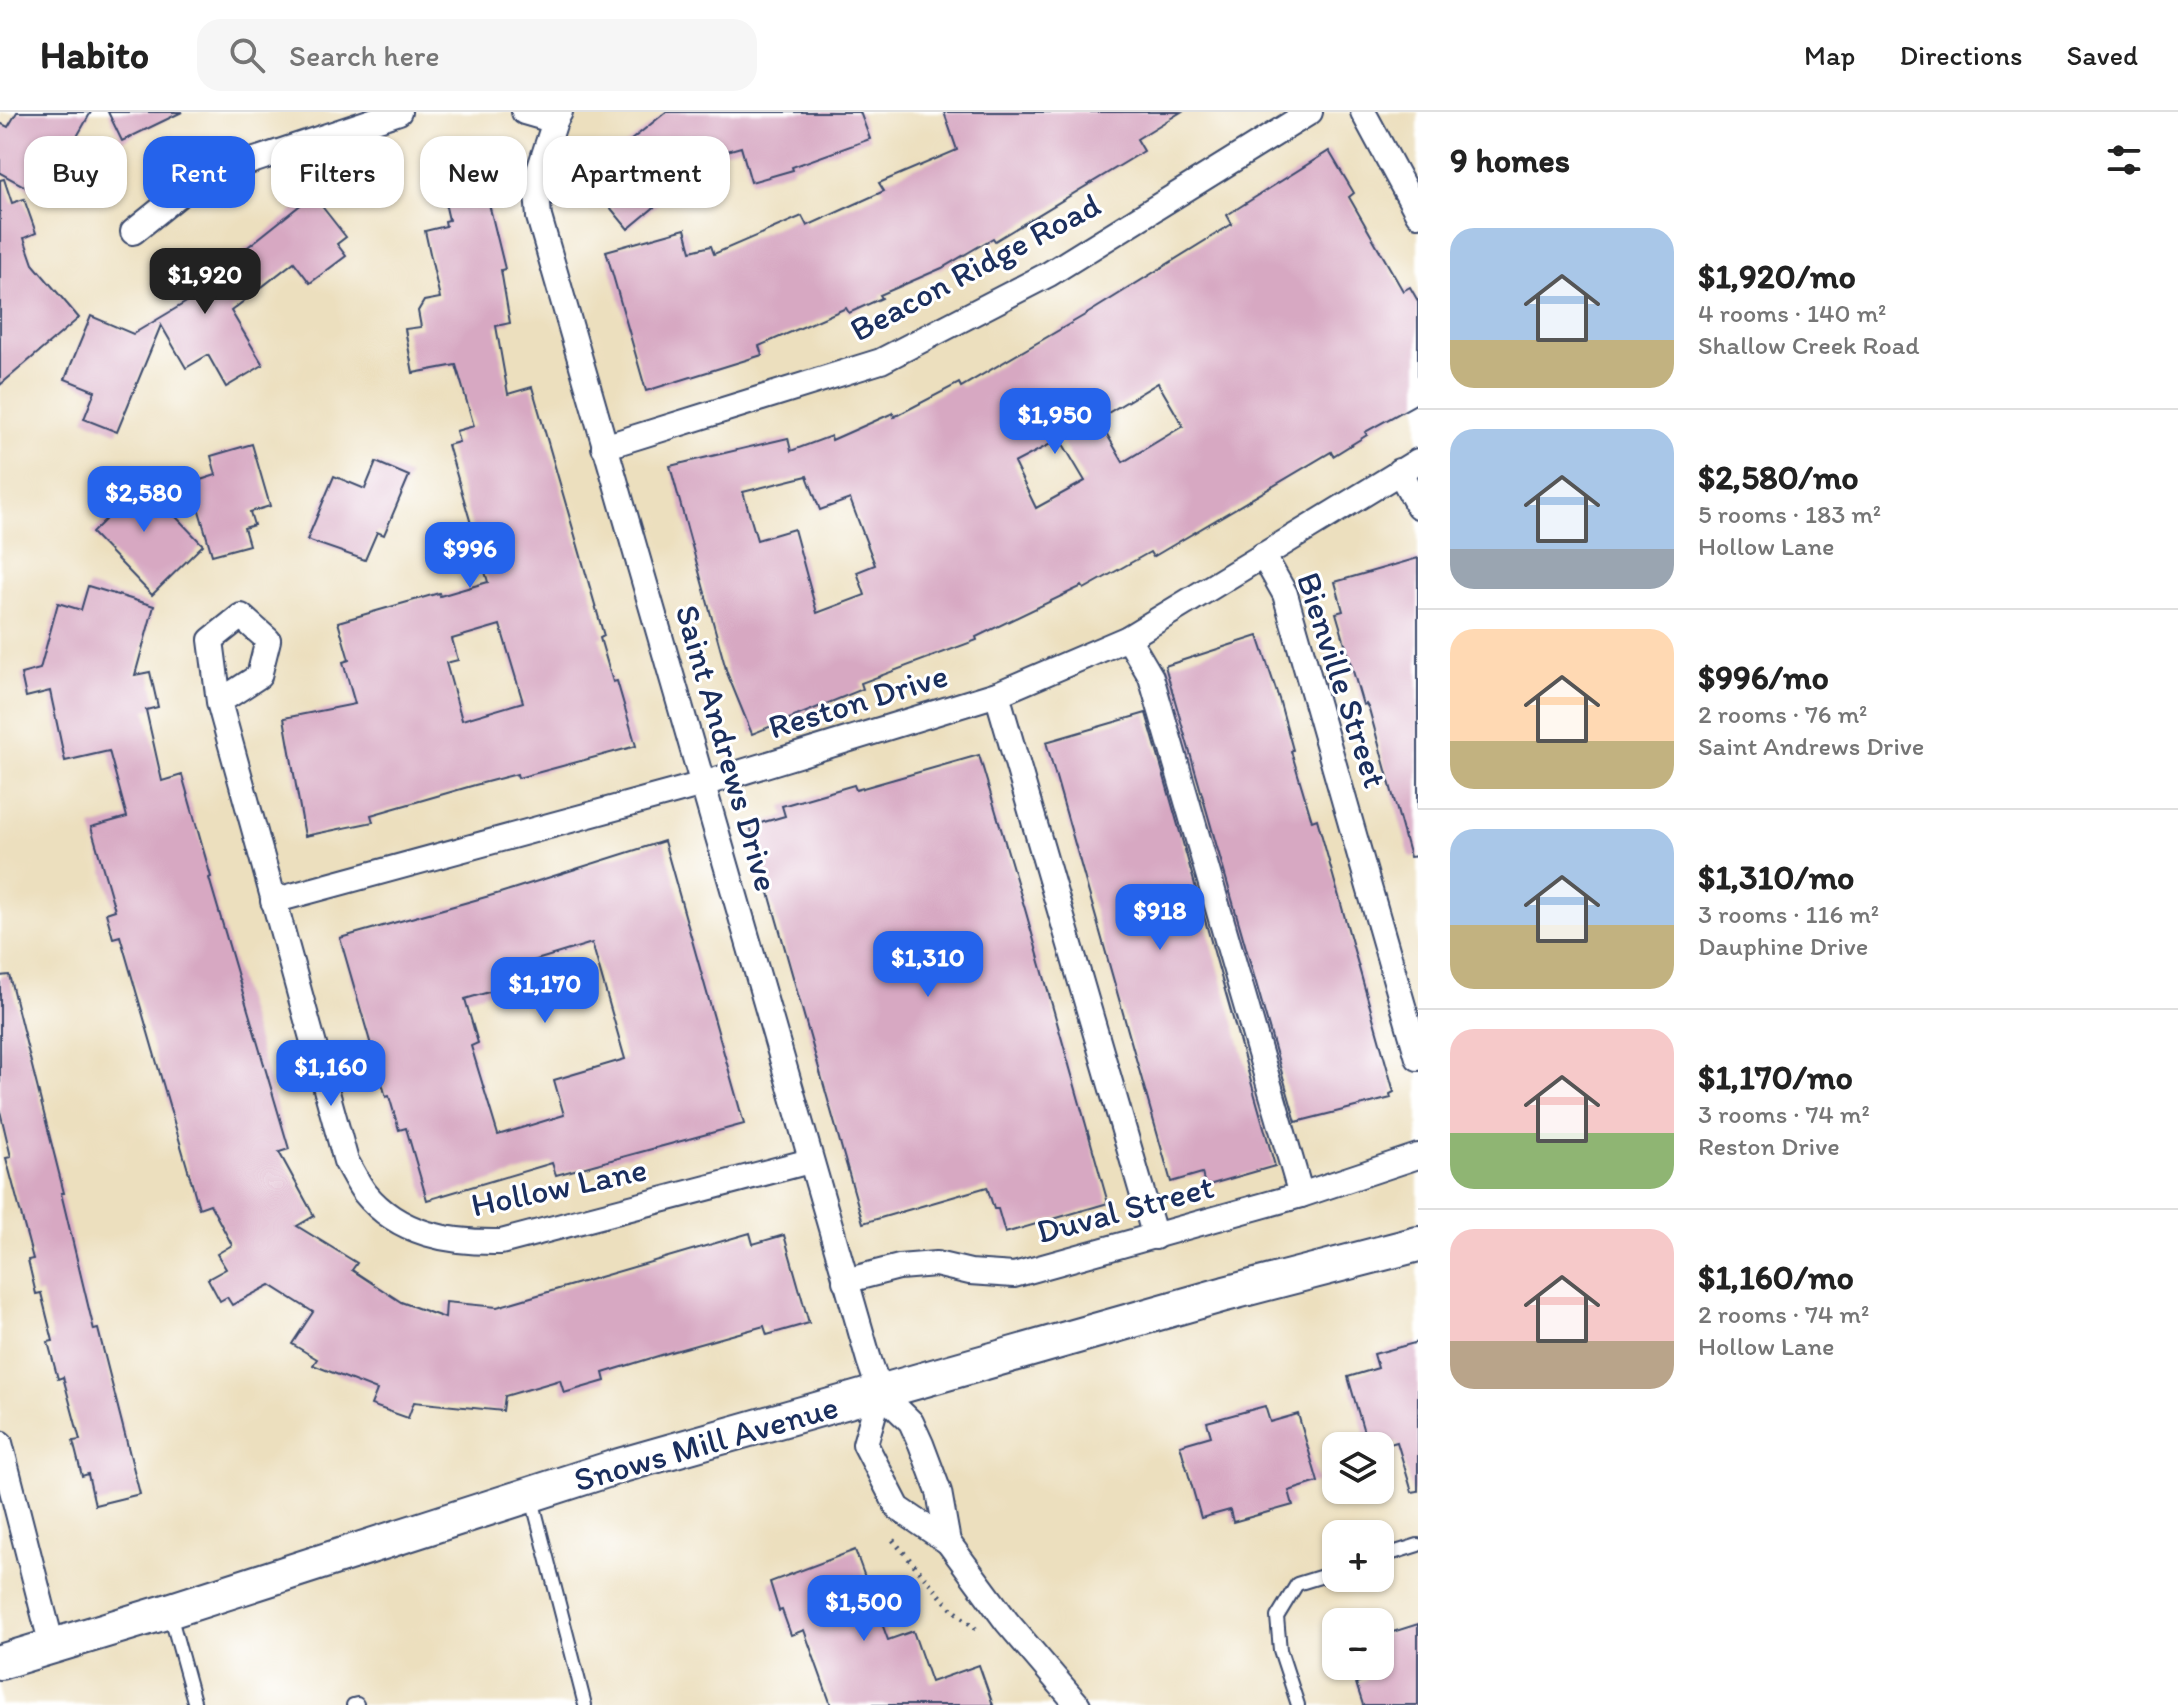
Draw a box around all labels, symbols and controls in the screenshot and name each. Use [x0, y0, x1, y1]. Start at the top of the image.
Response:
search box [197, 19, 757, 91]
text: Habito [40, 32, 149, 78]
icon: search [225, 33, 269, 77]
text: Search here [289, 37, 440, 74]
text: Map [1804, 38, 1855, 72]
text: Directions [1899, 38, 2023, 72]
text: Saved [2067, 38, 2138, 72]
chip: Buy [24, 136, 127, 208]
chip: Rent [143, 136, 255, 208]
chip: Filters [271, 136, 404, 208]
chip: New [420, 136, 527, 208]
chip: Apartment [543, 136, 730, 208]
icon: filters [2102, 138, 2146, 182]
text: 9 homes [1450, 140, 1570, 181]
street label: Beacon Ridge Road [843, 184, 1107, 350]
pin: $1,920 [140, 248, 270, 316]
text: $1,920/mo [1698, 256, 1856, 297]
text: $1,920 [168, 258, 242, 290]
icon: home [1514, 260, 1610, 356]
text: 4 rooms · 140 m² [1698, 297, 1886, 329]
text: Shallow Creek Road [1698, 329, 1920, 361]
pin: $1,950 [990, 388, 1120, 456]
text: $1,950 [1018, 398, 1092, 430]
text: $2,580/mo [1698, 457, 1859, 498]
icon: home [1514, 461, 1610, 557]
pin: $2,580 [79, 466, 209, 534]
text: $2,580 [106, 476, 182, 508]
text: 5 rooms · 183 m² [1698, 498, 1881, 530]
pin: $996 [423, 522, 517, 590]
text: Hollow Lane [1698, 530, 1835, 562]
text: $996 [443, 532, 497, 564]
street label: Bienville Street [1288, 567, 1396, 793]
street label: Saint Andrews Drive [666, 600, 788, 896]
street label: Reston Drive [763, 654, 953, 748]
text: $996/mo [1698, 657, 1829, 698]
icon: home [1514, 661, 1610, 757]
text: 2 rooms · 76 m² [1698, 698, 1867, 730]
text: Saint Andrews Drive [1698, 730, 1924, 762]
text: $1,310/mo [1698, 857, 1854, 898]
icon: home [1514, 861, 1610, 957]
pin: $918 [1113, 884, 1207, 952]
text: $918 [1133, 894, 1187, 926]
text: 3 rooms · 116 m² [1698, 898, 1879, 930]
text: Dauphine Drive [1698, 930, 1868, 962]
pin: $1,310 [863, 931, 993, 999]
text: $1,310 [891, 941, 965, 973]
pin: $1,170 [480, 957, 610, 1025]
text: $1,170 [509, 967, 581, 999]
pin: $1,160 [266, 1040, 396, 1108]
text: $1,160 [294, 1050, 368, 1082]
text: $1,170/mo [1698, 1057, 1853, 1098]
icon: home [1514, 1061, 1610, 1157]
text: 3 rooms · 74 m² [1698, 1098, 1870, 1130]
text: Reston Drive [1698, 1130, 1840, 1162]
street label: Hollow Lane [467, 1148, 651, 1226]
street label: Duval Street [1032, 1166, 1218, 1252]
text: $1,160/mo [1698, 1257, 1854, 1298]
icon: home [1514, 1261, 1610, 1357]
text: 2 rooms · 74 m² [1698, 1298, 1869, 1330]
text: Hollow Lane [1698, 1330, 1835, 1362]
street label: Snows Mill Avenue [569, 1386, 843, 1500]
map controls [1322, 1432, 1394, 1680]
button: layers [1322, 1432, 1394, 1504]
button: + [1322, 1520, 1394, 1592]
pin: $1,500 [799, 1575, 929, 1643]
text: $1,500 [825, 1585, 903, 1617]
button: − [1322, 1608, 1394, 1680]

